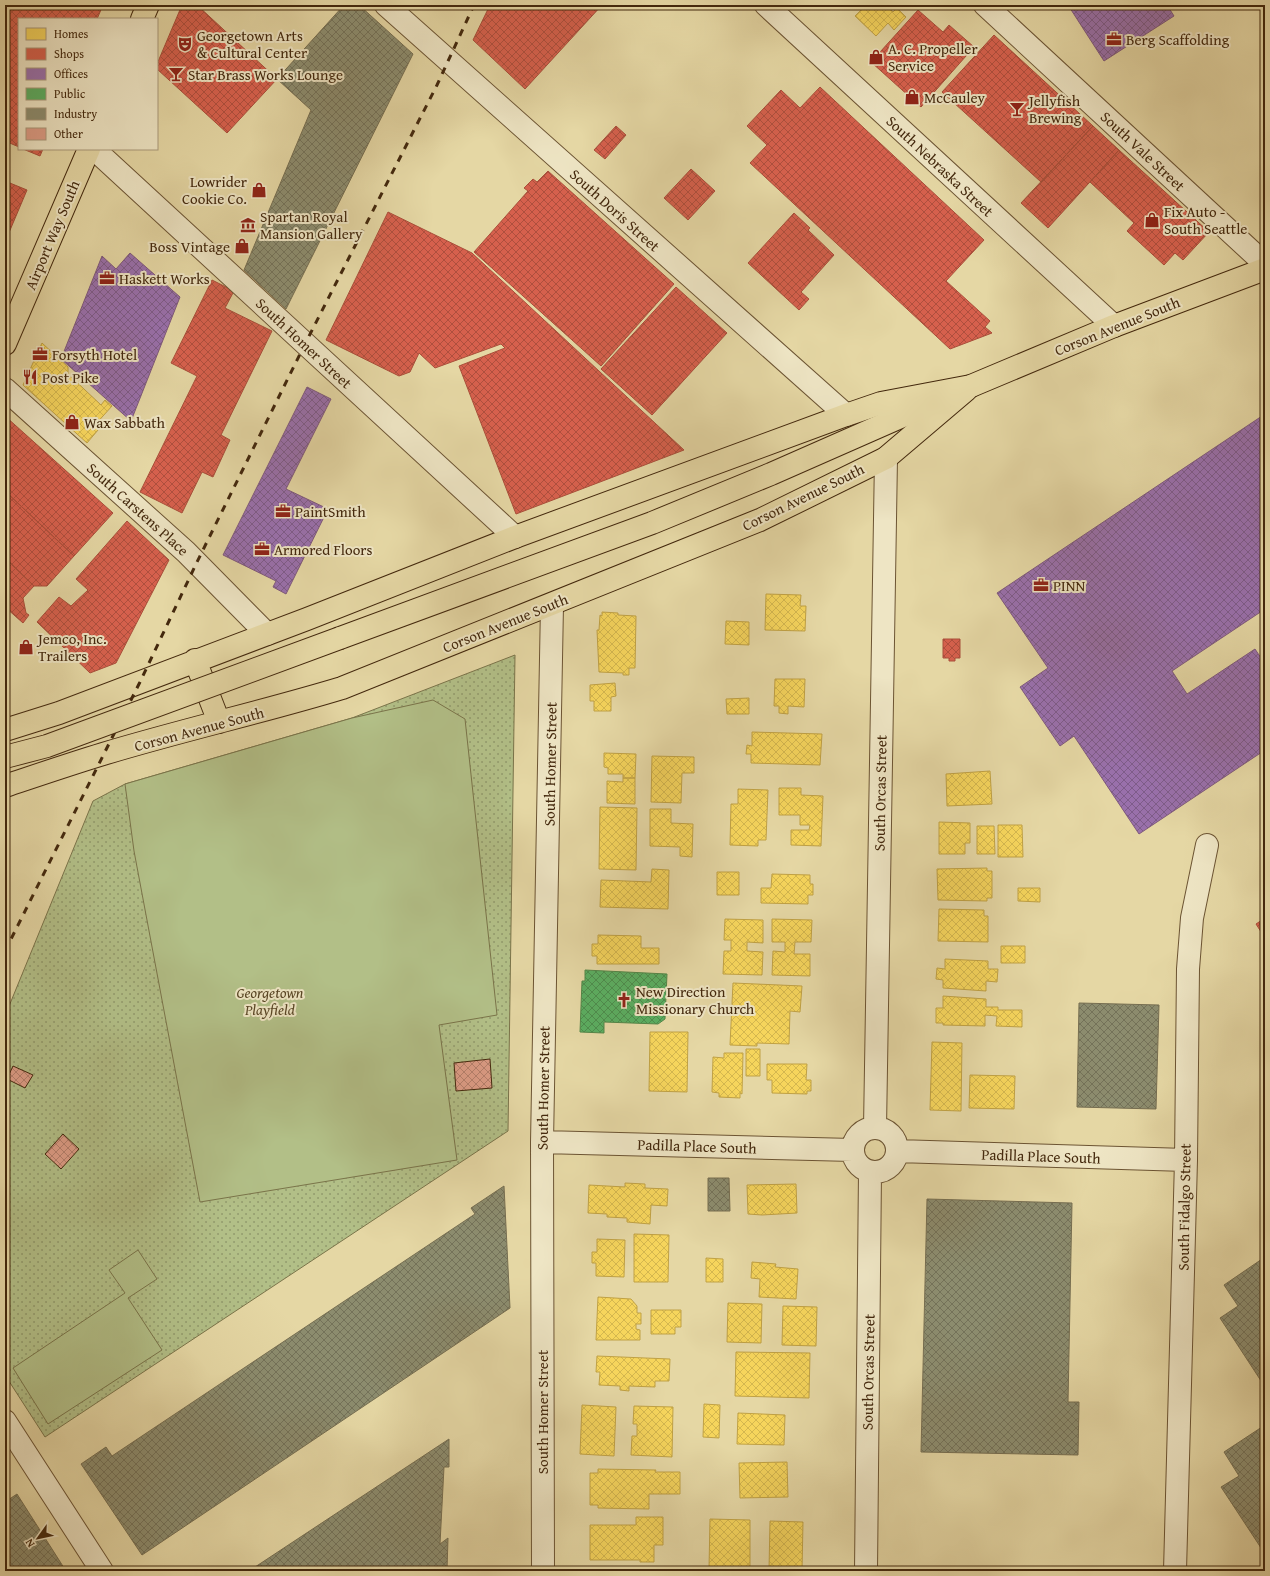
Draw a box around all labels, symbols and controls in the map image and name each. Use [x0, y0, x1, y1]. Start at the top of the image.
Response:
legend [18, 18, 158, 150]
text: Homes [54, 25, 89, 42]
place label: Georgetown Arts & Cultural Center [197, 25, 307, 63]
place label: Berg Scaffolding [1126, 29, 1230, 50]
office icon: Berg Scaffolding [1105, 30, 1123, 48]
theatre icon: Georgetown Arts & Cultural Center [176, 35, 194, 53]
place label: A. C. Propeller Service [888, 38, 978, 76]
text: Shops [54, 45, 84, 62]
shop icon: A. C. Propeller Service [867, 48, 885, 66]
place label: Star Brass Works Lounge [188, 64, 343, 85]
text: Offices [54, 65, 88, 82]
bar icon: Star Brass Works Lounge [167, 65, 185, 83]
text: Public [54, 85, 86, 102]
place label: McCauley [924, 87, 986, 108]
shop icon: McCauley [903, 88, 921, 106]
place label: Jellyfish Brewing [1027, 90, 1082, 128]
bar icon: Jellyfish Brewing [1008, 100, 1026, 118]
text: Industry [54, 105, 97, 122]
street label: South Vale Street [1096, 106, 1190, 196]
street label: South Nebraska Street [882, 111, 999, 222]
text: Other [54, 125, 83, 142]
street label: South Doris Street [565, 164, 665, 257]
place label: Lowrider Cookie Co. [182, 171, 247, 209]
street label: Airport Way South [20, 177, 85, 293]
shop icon: Lowrider Cookie Co. [250, 181, 268, 199]
place label: Fix Auto - South Seattle [1164, 201, 1247, 239]
place label: Spartan Royal Mansion Gallery [260, 206, 363, 244]
shop icon: Fix Auto - South Seattle [1143, 211, 1161, 229]
museum icon: Spartan Royal Mansion Gallery [239, 216, 257, 234]
place label: Boss Vintage [149, 236, 230, 257]
shop icon: Boss Vintage [233, 237, 251, 255]
place label: Haskett Works [119, 268, 210, 289]
office icon: Haskett Works [98, 269, 116, 287]
street label: Corson Avenue South [1051, 291, 1183, 361]
street label: South Homer Street [251, 293, 357, 394]
place label: Forsyth Hotel [52, 344, 137, 365]
office icon: Forsyth Hotel [31, 345, 49, 363]
place label: Post Pike [42, 367, 99, 388]
restaurant icon: Post Pike [21, 368, 39, 386]
place label: Wax Sabbath [84, 412, 166, 433]
shop icon: Wax Sabbath [63, 413, 81, 431]
street label: South Carstens Place [82, 458, 194, 560]
street label: Corson Avenue South [738, 458, 868, 536]
place label: PaintSmith [295, 501, 366, 522]
office icon: PaintSmith [274, 502, 292, 520]
place label: Armored Floors [274, 539, 373, 560]
office icon: Armored Floors [253, 540, 271, 558]
place label: PINN [1053, 575, 1085, 596]
office icon: PINN [1032, 576, 1050, 594]
street label: Corson Avenue South [439, 588, 571, 658]
place label: Jemco, Inc. Trailers [36, 628, 107, 666]
shop icon: Jemco, Inc. Trailers [17, 638, 35, 656]
street label: Corson Avenue South [132, 701, 267, 756]
street label: South Homer Street [538, 701, 562, 826]
street label: South Orcas Street [868, 734, 892, 851]
place label: New Direction Missionary Church [636, 981, 755, 1019]
park label: Georgetown Playfield [237, 982, 304, 1020]
church icon: New Direction Missionary Church [615, 991, 633, 1009]
street label: South Homer Street [531, 1025, 555, 1150]
street label: Padilla Place South [637, 1133, 758, 1159]
street label: South Fidalgo Street [1172, 1142, 1196, 1271]
street label: Padilla Place South [981, 1143, 1102, 1169]
street label: South Orcas Street [856, 1313, 880, 1430]
street label: South Homer Street [532, 1349, 553, 1474]
north arrow [18, 1518, 58, 1558]
text: N [21, 1535, 38, 1551]

